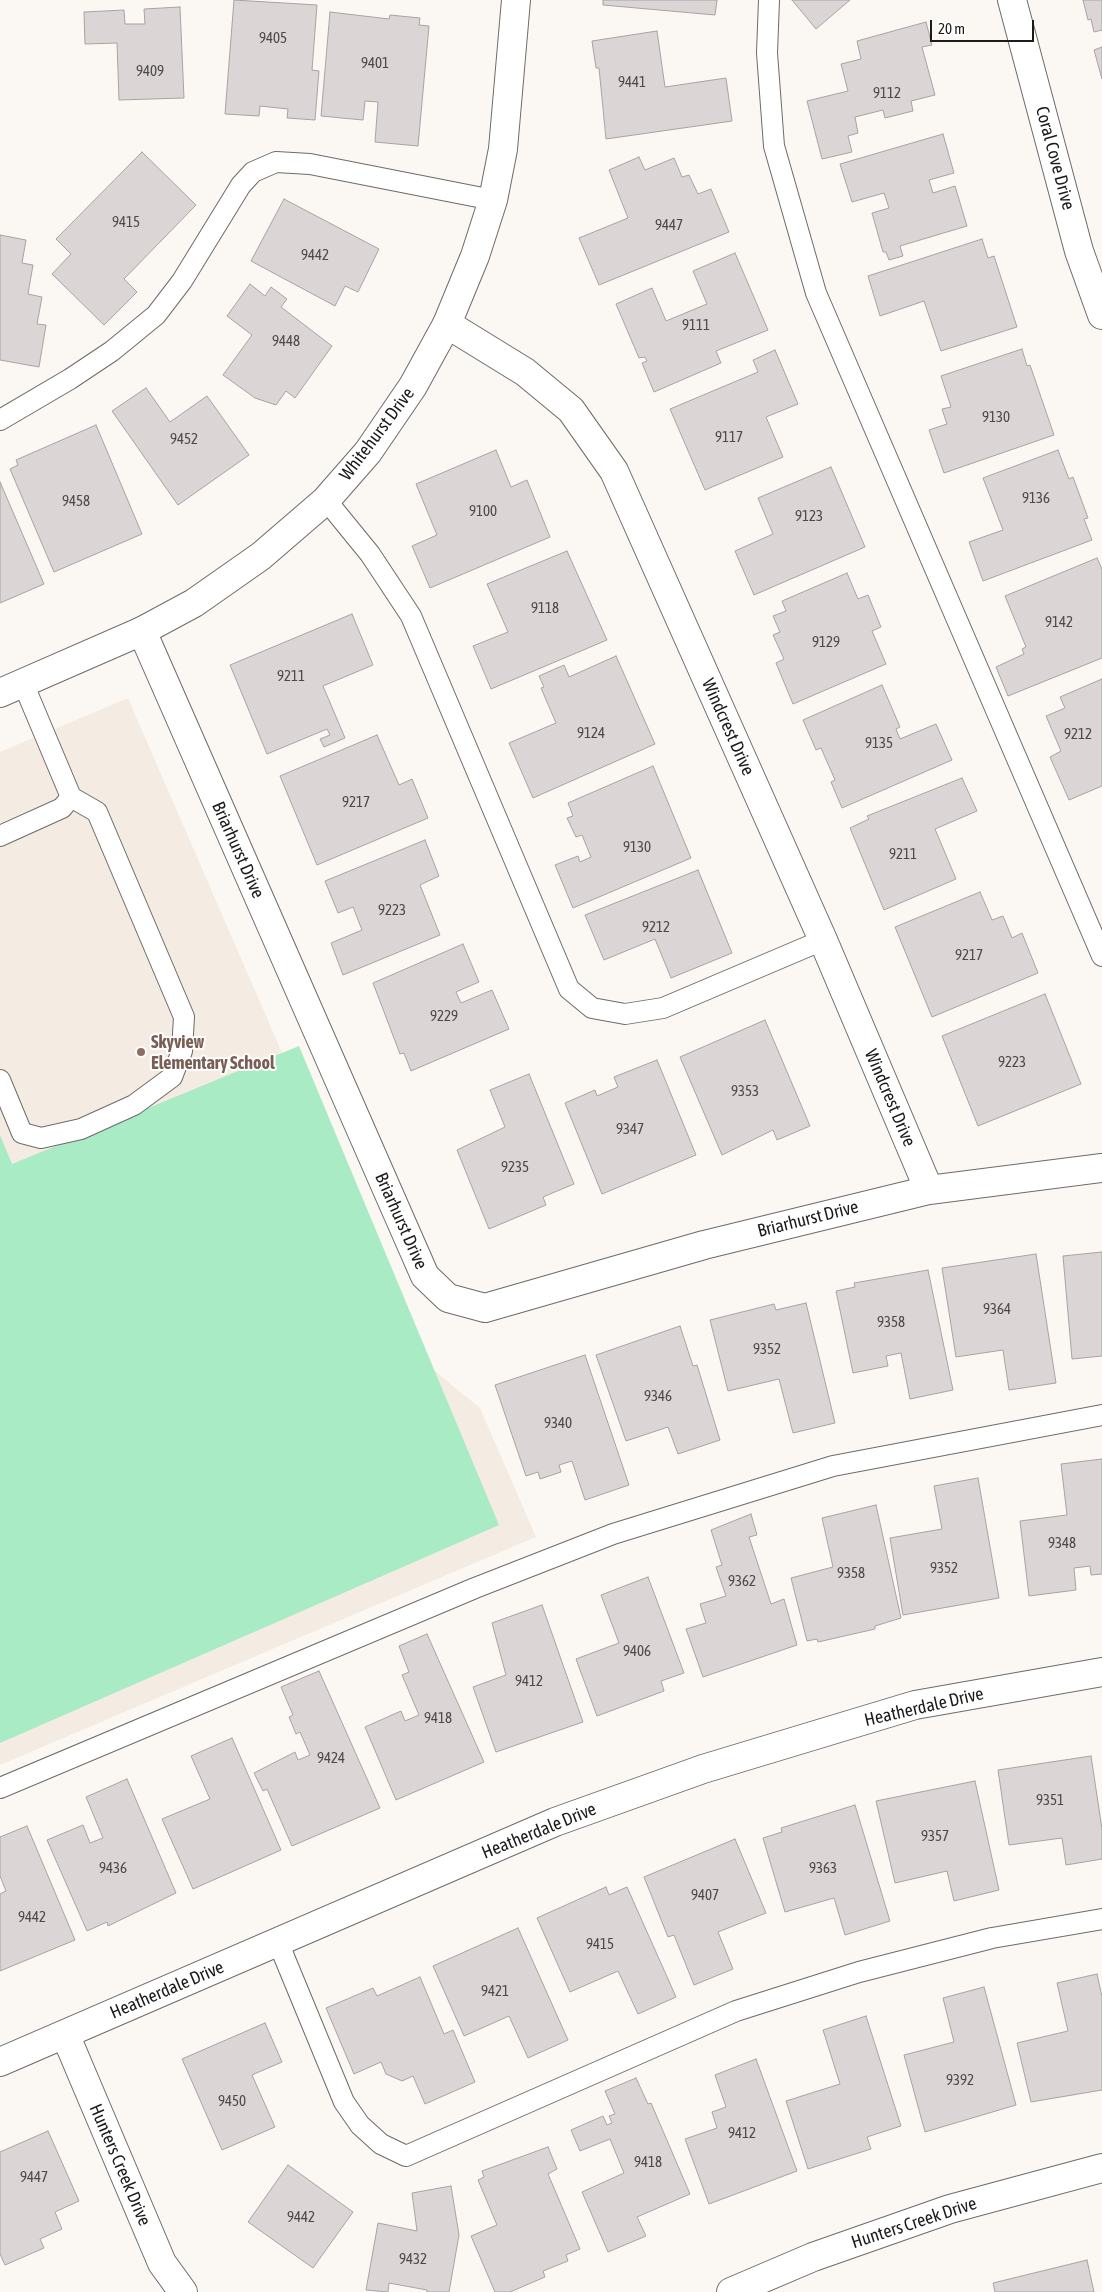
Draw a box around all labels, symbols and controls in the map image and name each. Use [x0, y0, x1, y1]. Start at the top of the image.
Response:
scale bar [932, 10, 1036, 42]
text: 20 m [938, 20, 965, 37]
house number: 9405 [259, 29, 287, 47]
house number: 9401 [361, 54, 389, 72]
house number: 9409 [136, 62, 164, 80]
house number: 9441 [618, 73, 646, 91]
house number: 9112 [873, 84, 901, 102]
street label: Coral Cove Drive [1031, 104, 1079, 212]
house number: 9415 [112, 213, 140, 231]
house number: 9447 [655, 216, 683, 234]
house number: 9442 [301, 246, 329, 264]
house number: 9111 [682, 316, 710, 334]
house number: 9448 [272, 332, 300, 350]
street label: Whitehurst Drive [335, 383, 419, 485]
house number: 9130 [982, 408, 1010, 426]
house number: 9117 [715, 428, 743, 446]
house number: 9452 [170, 430, 198, 448]
house number: 9136 [1022, 489, 1050, 507]
house number: 9458 [62, 492, 90, 510]
house number: 9100 [469, 502, 497, 520]
house number: 9123 [795, 507, 823, 525]
house number: 9118 [531, 599, 559, 617]
house number: 9142 [1045, 613, 1073, 631]
house number: 9129 [812, 633, 840, 651]
house number: 9211 [277, 667, 305, 685]
street label: Windcrest Drive [697, 675, 759, 779]
house number: 9124 [577, 724, 605, 742]
house number: 9212 [1064, 725, 1092, 743]
house number: 9135 [865, 734, 893, 752]
house number: 9217 [342, 793, 370, 811]
street label: Briarhurst Drive [207, 798, 269, 902]
house number: 9130 [623, 838, 651, 856]
house number: 9211 [889, 845, 917, 863]
house number: 9223 [378, 901, 406, 919]
house number: 9212 [642, 918, 670, 936]
house number: 9217 [955, 946, 983, 964]
house number: 9229 [430, 1007, 458, 1025]
place label: Skyview Elementary School [151, 1031, 275, 1074]
marker: Skyview Elementary School [135, 1046, 147, 1058]
street label: Windcrest Drive [860, 1046, 920, 1150]
house number: 9223 [998, 1053, 1026, 1071]
house number: 9353 [731, 1082, 759, 1100]
house number: 9347 [616, 1120, 644, 1138]
house number: 9235 [501, 1158, 529, 1176]
street label: Briarhurst Drive [370, 1169, 432, 1273]
street label: Briarhurst Drive [755, 1196, 861, 1242]
house number: 9364 [983, 1300, 1011, 1318]
house number: 9358 [877, 1313, 905, 1331]
house number: 9352 [753, 1340, 781, 1358]
house number: 9346 [644, 1387, 672, 1405]
house number: 9340 [544, 1414, 572, 1432]
house number: 9348 [1048, 1534, 1076, 1552]
house number: 9352 [930, 1559, 958, 1577]
house number: 9358 [837, 1564, 865, 1582]
house number: 9362 [728, 1572, 756, 1590]
house number: 9406 [623, 1642, 651, 1660]
house number: 9412 [515, 1672, 543, 1690]
street label: Heatherdale Drive [862, 1683, 986, 1731]
house number: 9418 [424, 1709, 452, 1727]
house number: 9424 [317, 1749, 345, 1767]
house number: 9351 [1036, 1791, 1064, 1809]
street label: Heatherdale Drive [479, 1798, 599, 1864]
house number: 9357 [921, 1827, 949, 1845]
house number: 9436 [99, 1859, 127, 1877]
house number: 9363 [809, 1859, 837, 1877]
house number: 9407 [691, 1886, 719, 1904]
house number: 9442 [18, 1908, 46, 1926]
house number: 9415 [586, 1935, 614, 1953]
street label: Heatherdale Drive [107, 1956, 227, 2024]
house number: 9421 [481, 1982, 509, 2000]
house number: 9392 [946, 2071, 974, 2089]
house number: 9450 [218, 2092, 246, 2110]
street label: Hunters Creek Drive [85, 2101, 155, 2229]
house number: 9412 [728, 2124, 756, 2142]
house number: 9418 [634, 2153, 662, 2171]
house number: 9447 [20, 2168, 48, 2186]
street label: Hunters Creek Drive [849, 2193, 979, 2253]
house number: 9442 [287, 2208, 315, 2226]
house number: 9432 [399, 2250, 427, 2268]

